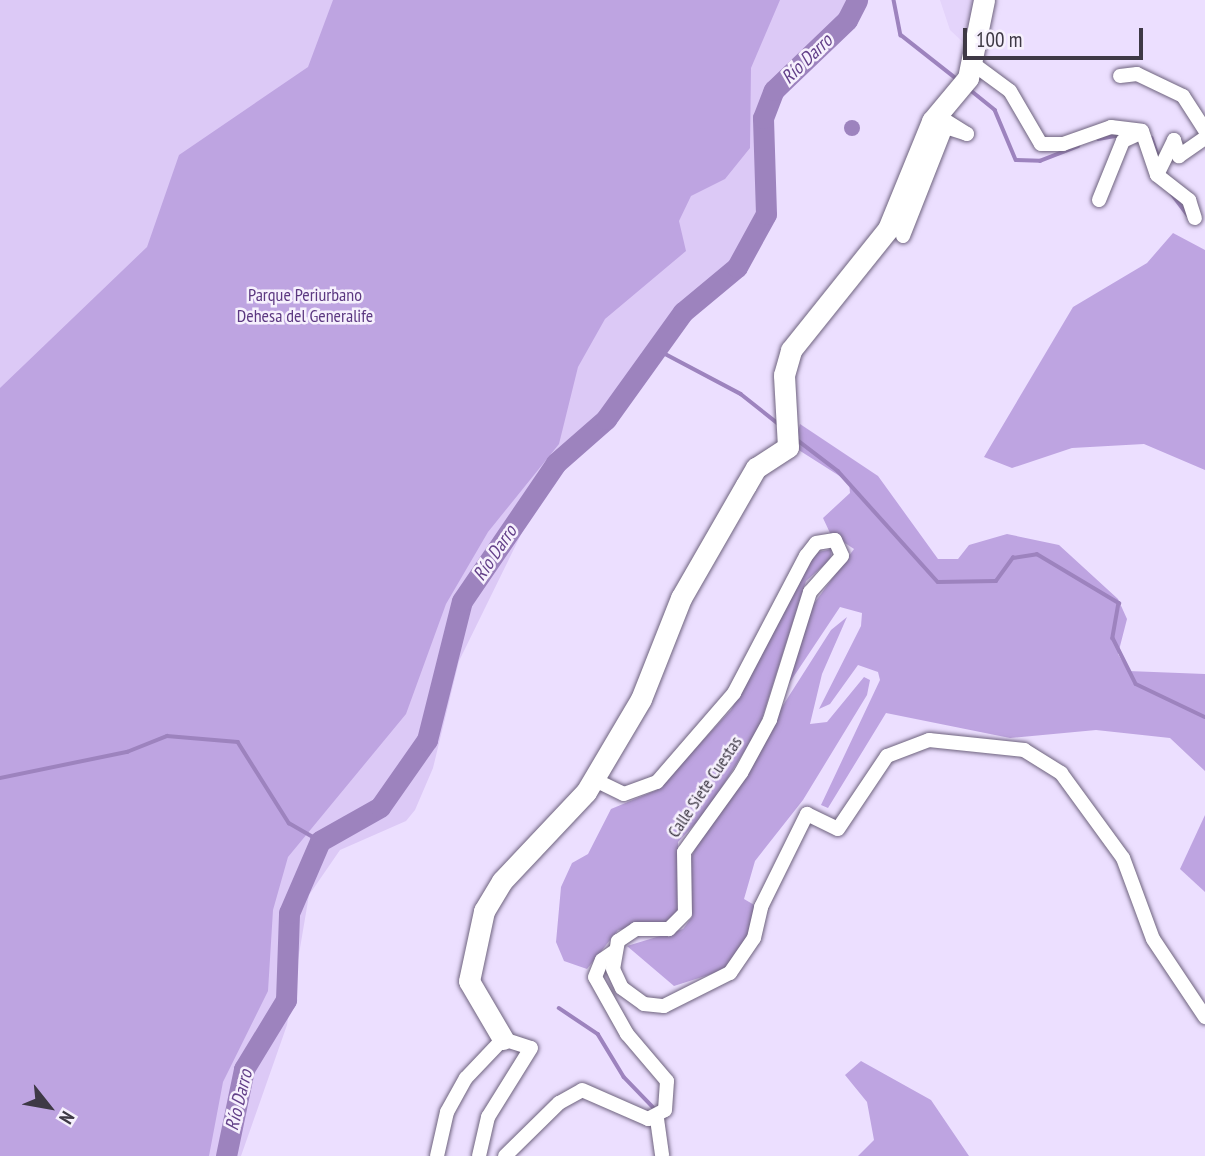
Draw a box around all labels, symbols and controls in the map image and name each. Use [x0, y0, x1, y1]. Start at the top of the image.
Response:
scale bar [967, 14, 1147, 58]
text: 100 m [976, 26, 1022, 53]
water label: Río Darro [777, 29, 837, 89]
park label: Parque Periurbano Dehesa del Generalife [237, 285, 373, 328]
water label: Río Darro [468, 521, 522, 585]
street label: Calle Siete Cuestas [663, 732, 747, 842]
water label: Río Darro [220, 1067, 258, 1133]
north arrow [14, 1072, 84, 1142]
text: N [54, 1107, 80, 1128]

